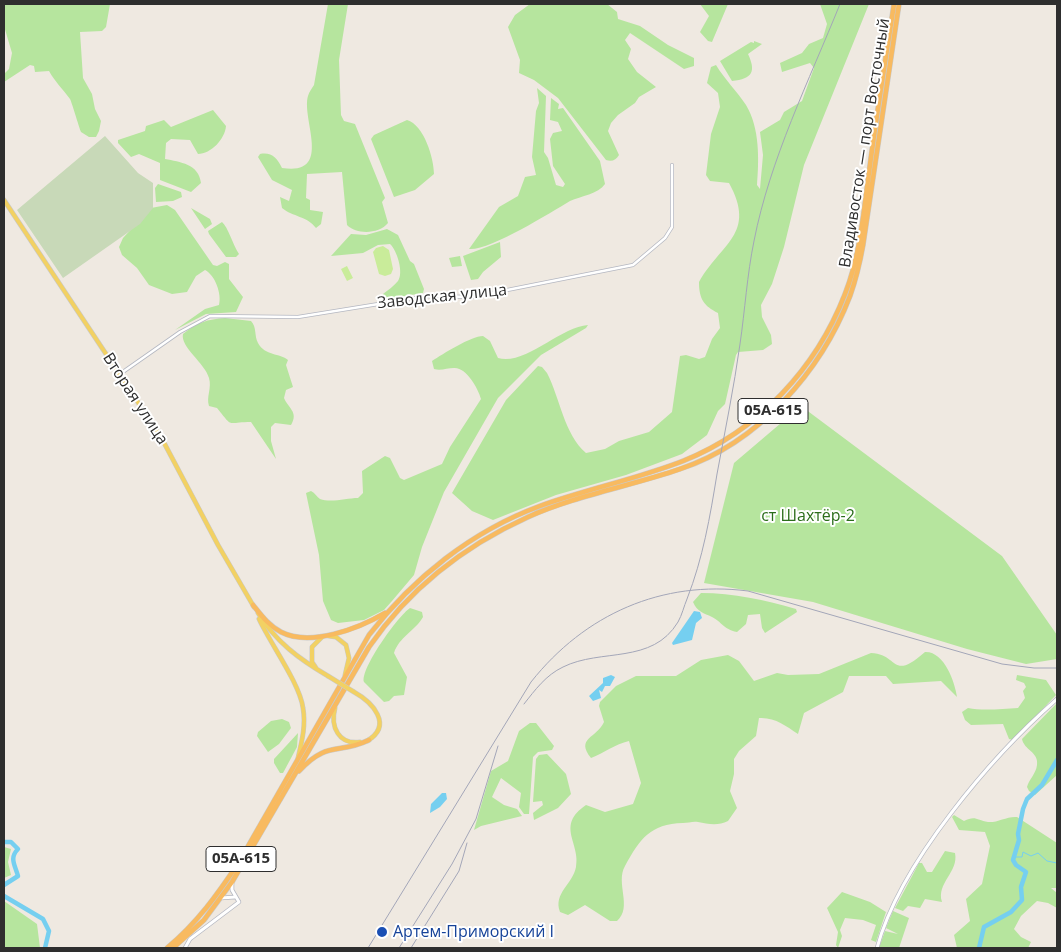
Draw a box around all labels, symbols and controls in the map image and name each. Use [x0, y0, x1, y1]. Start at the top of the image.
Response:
street label: Владивосток — порт Восточный [836, 17, 894, 269]
street label: Заводская улица [376, 281, 508, 313]
street label: Вторая улица [98, 350, 172, 448]
road number: 05А-615 [738, 398, 808, 424]
park label: ст Шахтёр-2 [761, 506, 855, 526]
road number: 05А-615 [206, 846, 276, 872]
place label: Артем-Приморский I [393, 922, 554, 942]
marker: Артем-Приморский I [375, 925, 389, 939]

